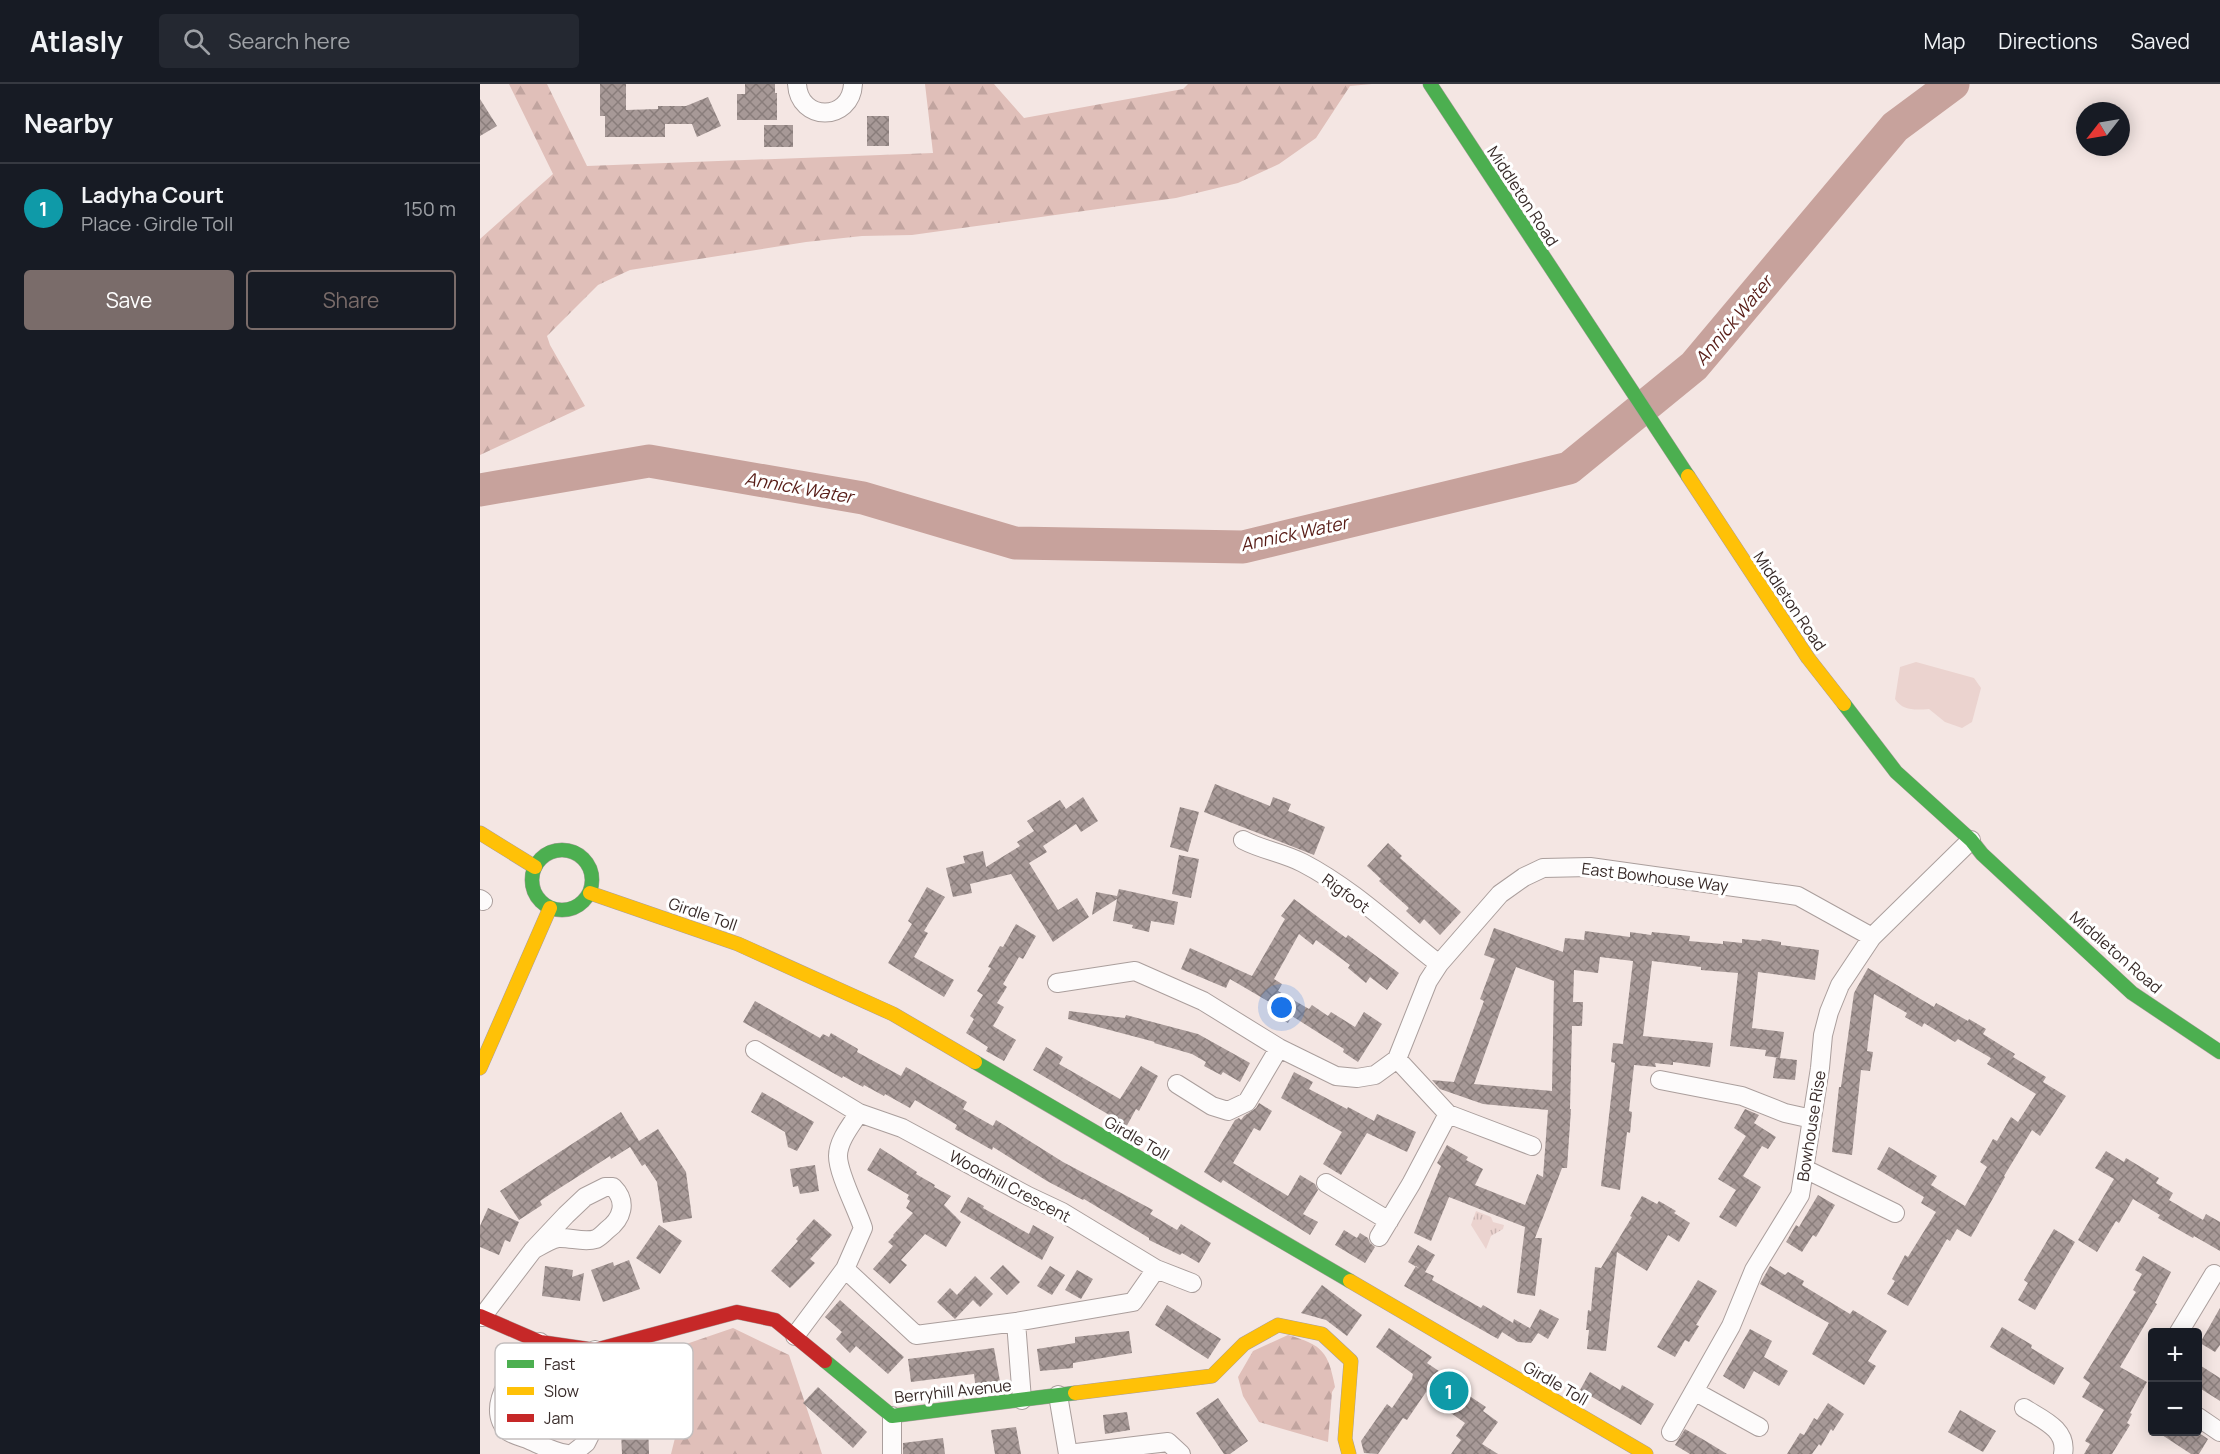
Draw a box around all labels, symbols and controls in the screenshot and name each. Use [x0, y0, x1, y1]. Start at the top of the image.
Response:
search box [159, 14, 579, 68]
text: Atlasly [30, 22, 123, 60]
icon: search [180, 25, 213, 58]
text: Search here [228, 26, 350, 56]
text: Map [1924, 27, 1965, 55]
text: Directions [1998, 27, 2098, 55]
text: Saved [2131, 27, 2190, 55]
north arrow [2076, 102, 2130, 156]
text: Nearby [24, 105, 113, 141]
street label: Middleton Road [1482, 142, 1564, 250]
text: Ladyha Court [81, 180, 224, 210]
text: 1 [39, 195, 48, 222]
text: 150 m [403, 195, 456, 222]
text: Place · Girdle Toll [81, 210, 233, 237]
water label: Annick Water [1689, 268, 1779, 370]
button: Save [24, 270, 234, 330]
button: Share [246, 270, 456, 330]
water label: Annick Water [743, 466, 857, 509]
water label: Annick Water [1238, 509, 1352, 556]
street label: Middleton Road [1749, 547, 1831, 655]
street label: East Bowhouse Way [1580, 857, 1730, 897]
street label: Rigfoot [1318, 868, 1374, 918]
street label: Girdle Toll [666, 892, 740, 936]
street label: Middleton Road [2065, 906, 2167, 998]
your location [1267, 993, 1296, 1022]
street label: Bowhouse Rise [1791, 1069, 1831, 1183]
street label: Girdle Toll [1100, 1111, 1174, 1165]
street label: Woodhill Crescent [945, 1145, 1075, 1227]
map controls [2148, 1328, 2202, 1436]
button: + [2148, 1328, 2202, 1382]
legend [495, 1343, 693, 1439]
text: Fast [544, 1353, 575, 1375]
street label: Girdle Toll [1519, 1356, 1593, 1410]
pin: 1 [1430, 1368, 1468, 1414]
street label: Berryhill Avenue [893, 1374, 1013, 1408]
text: Slow [544, 1380, 579, 1402]
button: − [2148, 1382, 2202, 1436]
text: Jam [544, 1407, 574, 1429]

